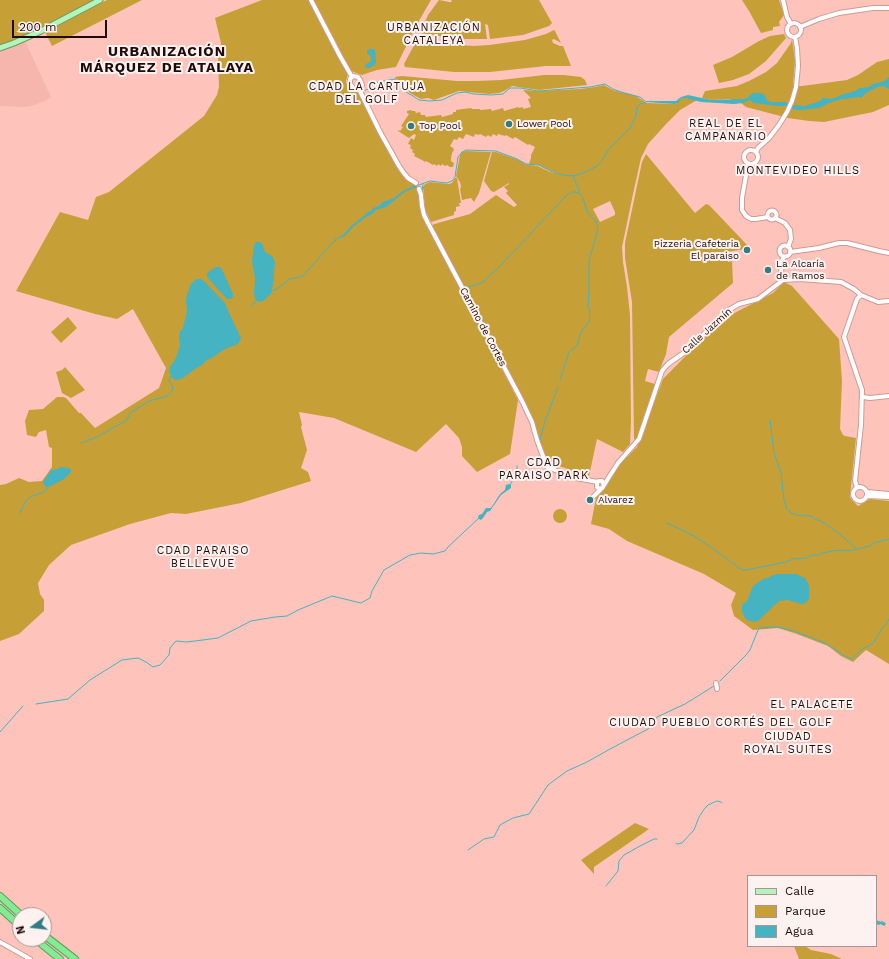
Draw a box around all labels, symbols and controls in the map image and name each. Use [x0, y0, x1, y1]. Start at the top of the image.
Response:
scale bar [14, 12, 109, 38]
text: 200 m [19, 20, 56, 34]
district label: URBANIZACIÓN CATALEYA [387, 21, 481, 47]
district label: URBANIZACIÓN MÁRQUEZ DE ATALAYA [80, 44, 254, 76]
district label: CDAD LA CARTUJA DEL GOLF [309, 80, 425, 106]
district label: REAL DE EL CAMPANARIO [685, 117, 767, 143]
place label: Lower Pool [517, 118, 571, 130]
marker: Lower Pool [504, 119, 514, 129]
place label: Top Pool [419, 120, 461, 132]
marker: Top Pool [406, 121, 416, 131]
district label: MONTEVIDEO HILLS [736, 164, 860, 178]
place label: Pizzeria Cafeteria El paraiso [654, 238, 739, 262]
marker: Pizzeria Cafeteria El paraiso [742, 245, 752, 255]
place label: La Alcaría de Ramos [776, 258, 825, 282]
marker: La Alcaría de Ramos [763, 265, 773, 275]
street label: Camino de Cortes [457, 285, 509, 369]
street label: Calle Jazmín [680, 306, 734, 356]
district label: CDAD PARAISO PARK [499, 456, 589, 482]
place label: Alvarez [598, 494, 633, 506]
marker: Alvarez [585, 495, 595, 505]
district label: CDAD PARAISO BELLEVUE [157, 544, 249, 570]
district label: EL PALACETE [770, 698, 854, 712]
district label: CIUDAD PUEBLO CORTÉS DEL GOLF [609, 716, 833, 730]
district label: CIUDAD ROYAL SUITES [743, 730, 833, 756]
legend [747, 875, 877, 947]
text: Calle [785, 884, 814, 898]
text: Parque [785, 904, 826, 918]
north arrow [12, 907, 52, 947]
text: N [14, 924, 28, 936]
text: Agua [785, 924, 814, 938]

